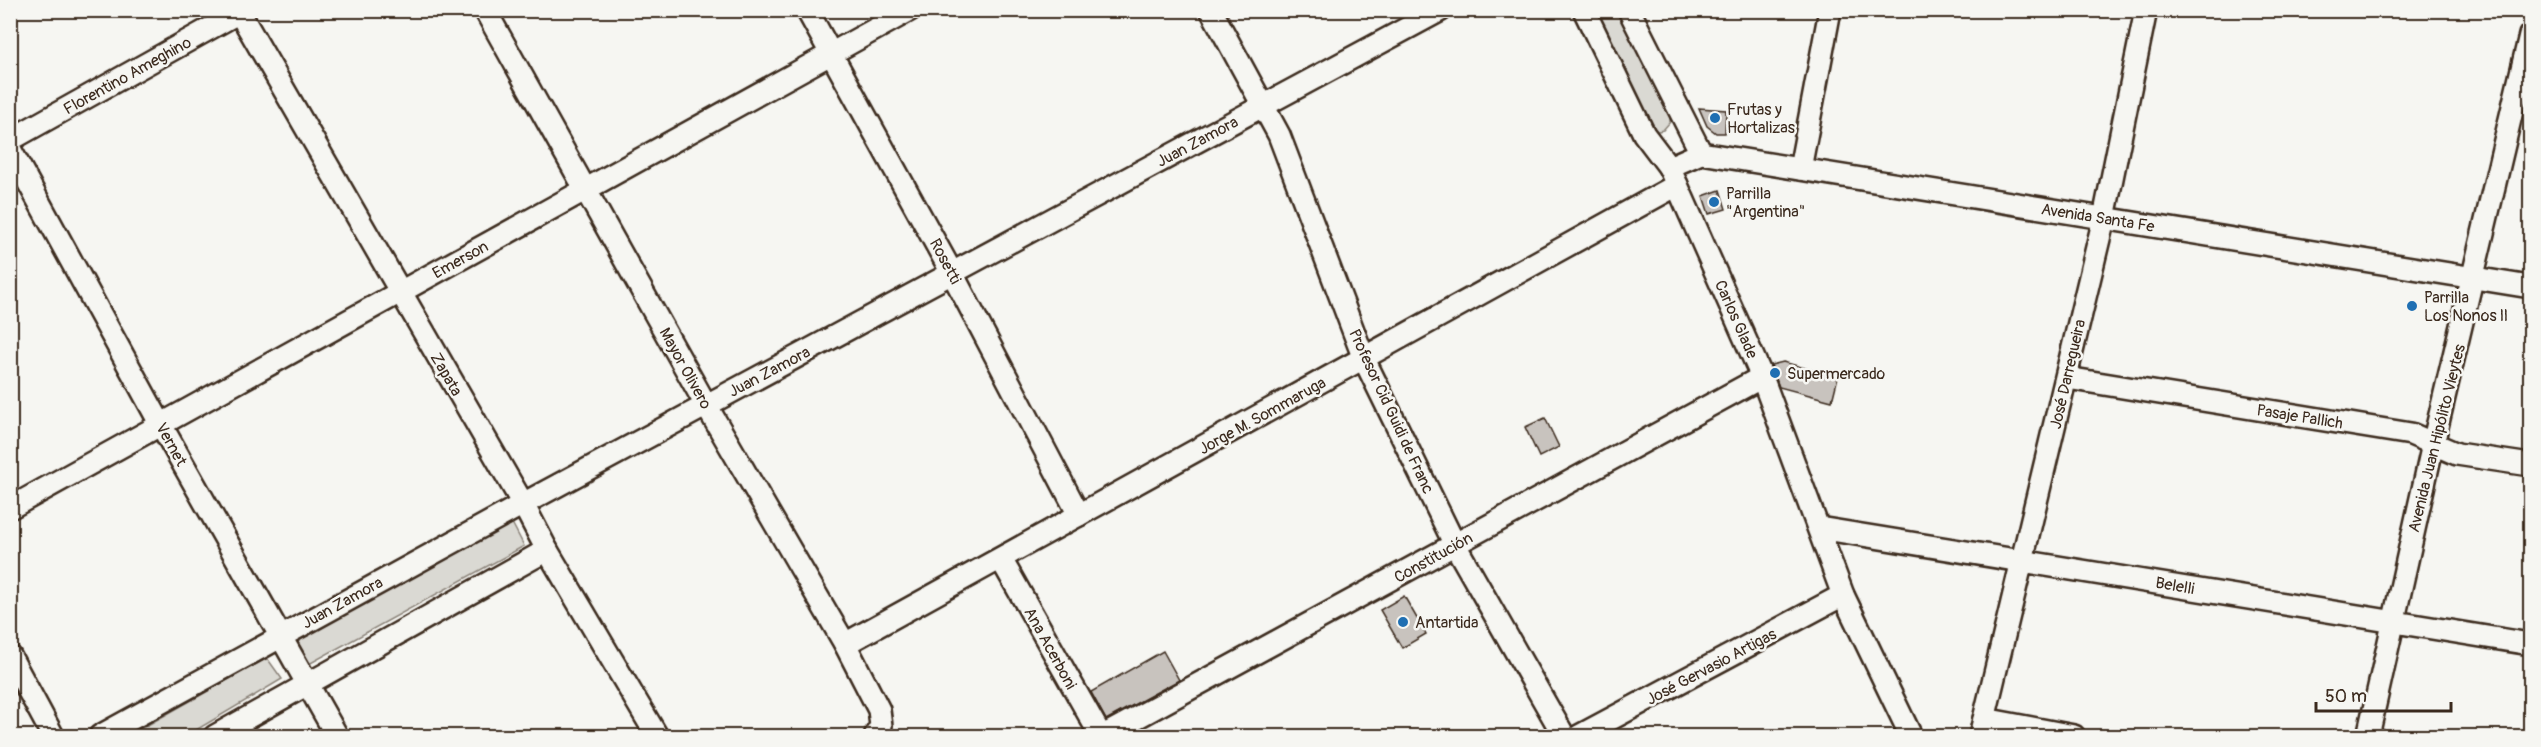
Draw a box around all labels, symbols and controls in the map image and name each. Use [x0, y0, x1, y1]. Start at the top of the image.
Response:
street label: Florentino Ameghino [60, 32, 195, 119]
place label: Frutas y Hortalizas [1727, 100, 1795, 138]
marker: Frutas y Hortalizas [1708, 111, 1722, 125]
street label: Juan Zamora [1153, 112, 1242, 172]
place label: Parrilla "Argentina" [1726, 184, 1805, 222]
marker: Parrilla "Argentina" [1707, 195, 1721, 209]
street label: Avenida Santa Fe [2040, 199, 2156, 237]
street label: Rosetti [925, 235, 965, 288]
street label: Emerson [429, 236, 492, 283]
street label: Carlos Glade [1710, 277, 1762, 362]
place label: Parrilla Los Nonos ll [2424, 288, 2508, 326]
marker: Parrilla Los Nonos ll [2405, 299, 2419, 313]
street label: José Darregueira [2046, 317, 2090, 431]
street label: Mayor Olivero [655, 324, 716, 413]
street label: Profesor Cid Guidi de Franc [1344, 326, 1438, 497]
street label: Juan Zamora [725, 342, 814, 402]
street label: Avenida Juan Hipólito Vieytes [2404, 342, 2470, 534]
street label: Zapata [426, 349, 466, 400]
place label: Supermercado [1787, 364, 1885, 384]
marker: Supermercado [1768, 366, 1782, 380]
street label: Jorge M. Sommaruga [1196, 373, 1329, 459]
street label: Pasaje Pallich [2255, 400, 2344, 434]
street label: Vernet [151, 419, 191, 470]
street label: Constitución [1391, 528, 1476, 588]
street label: Juan Zamora [298, 572, 386, 633]
street label: Belelli [2154, 573, 2196, 599]
street label: Ana Acerboni [1019, 604, 1081, 693]
place label: Antartida [1415, 613, 1478, 633]
marker: Antartida [1396, 615, 1410, 629]
street label: José Gervasio Artigas [1643, 624, 1780, 710]
scale bar [2316, 675, 2451, 713]
text: 50 m [2325, 685, 2367, 708]

